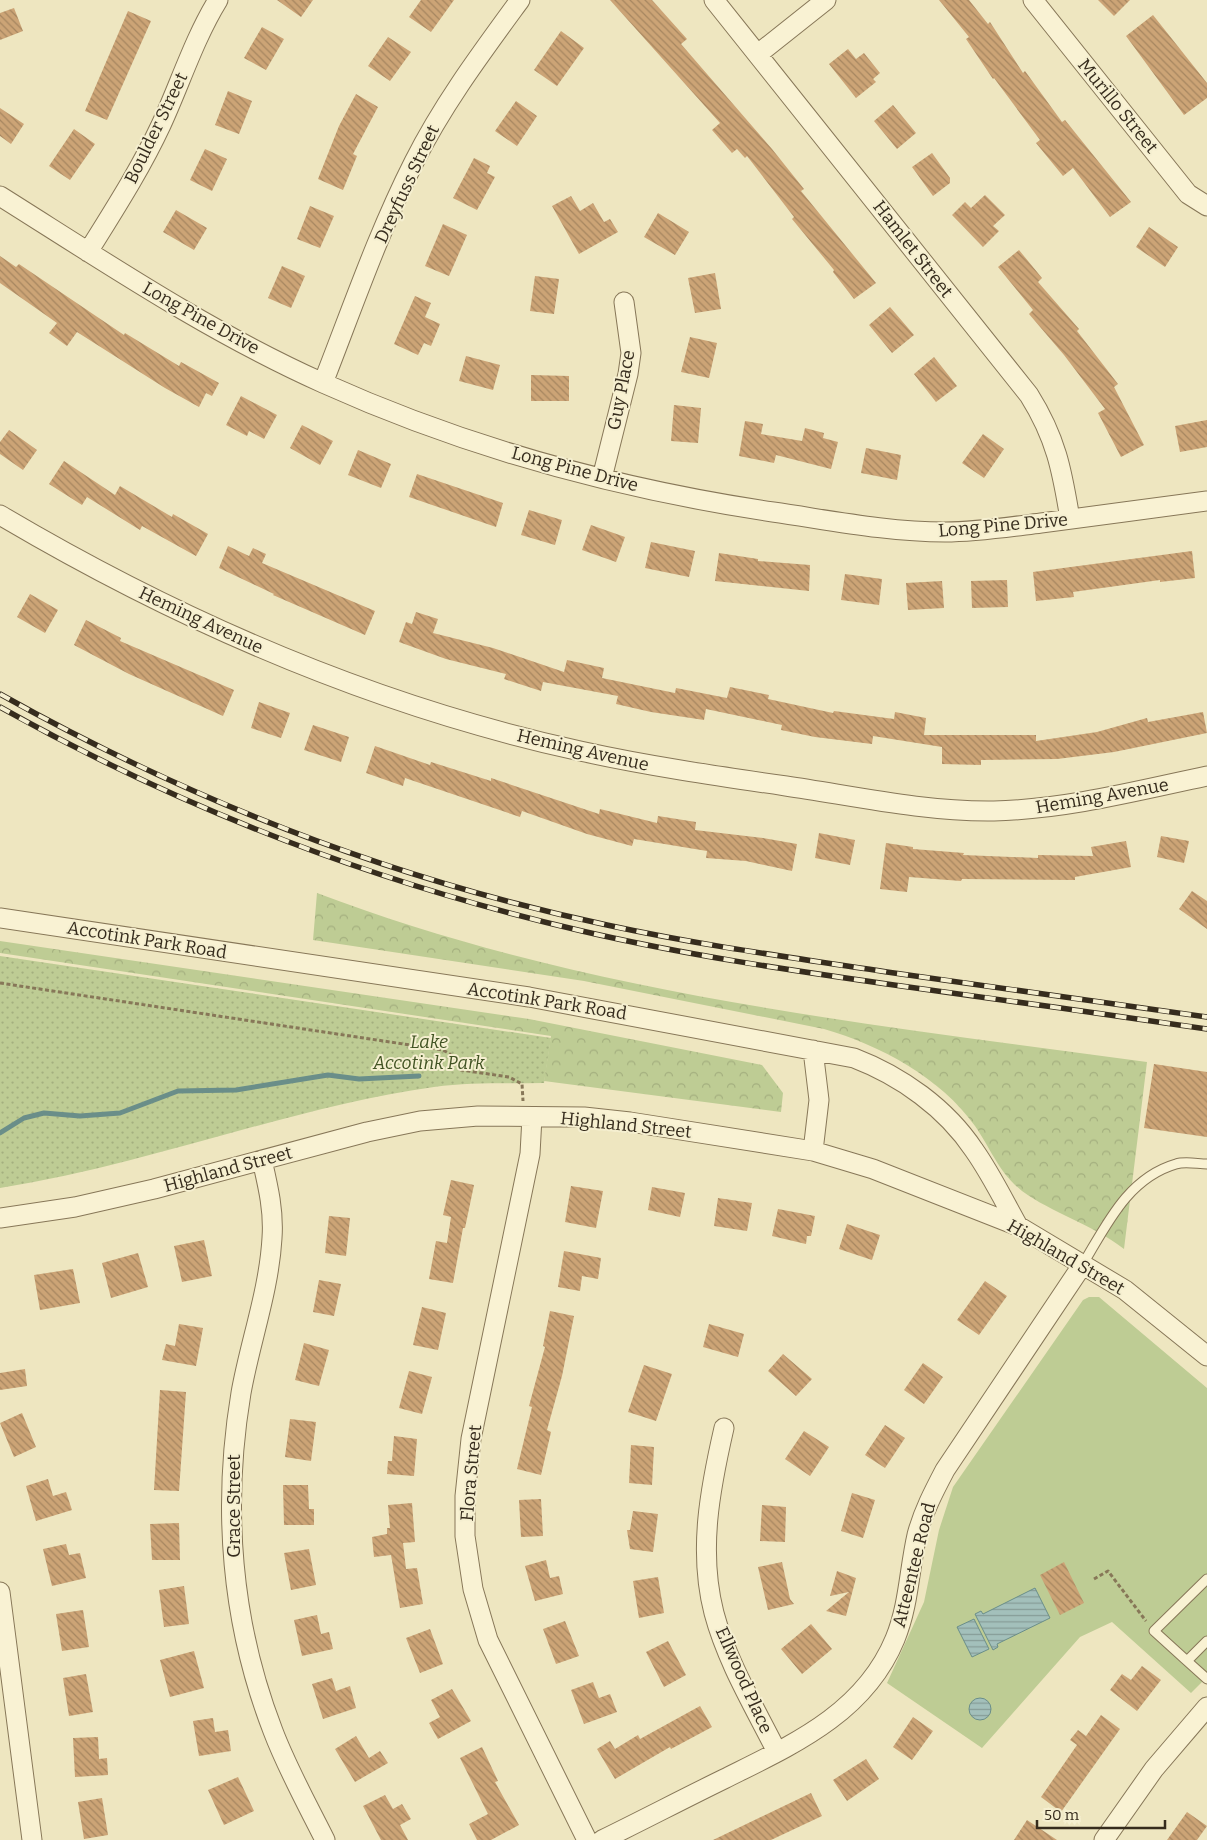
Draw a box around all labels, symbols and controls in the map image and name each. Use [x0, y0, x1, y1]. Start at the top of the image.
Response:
street label: Murillo Street [1073, 54, 1163, 158]
street label: Boulder Street [120, 68, 193, 187]
street label: Dreyfuss Street [370, 121, 444, 247]
street label: Hamlet Street [868, 196, 958, 302]
street label: Long Pine Drive [139, 277, 263, 359]
street label: Guy Place [602, 348, 640, 432]
street label: Long Pine Drive [509, 442, 641, 496]
street label: Long Pine Drive [937, 508, 1069, 542]
street label: Heming Avenue [135, 582, 267, 658]
street label: Heming Avenue [515, 724, 651, 776]
street label: Heming Avenue [1034, 773, 1170, 819]
street label: Accotink Park Road [66, 917, 229, 964]
street label: Accotink Park Road [466, 978, 629, 1025]
park label: Lake Accotink Park [372, 1031, 485, 1074]
street label: Highland Street [559, 1107, 693, 1143]
street label: Highland Street [161, 1141, 295, 1197]
street label: Highland Street [1003, 1214, 1129, 1300]
street label: Flora Street [456, 1423, 486, 1522]
street label: Grace Street [223, 1454, 245, 1558]
street label: Atteentee Road [888, 1500, 940, 1630]
street label: Ellwood Place [711, 1623, 777, 1737]
scale bar [1037, 1798, 1164, 1830]
text: 50 m [1044, 1806, 1080, 1824]

